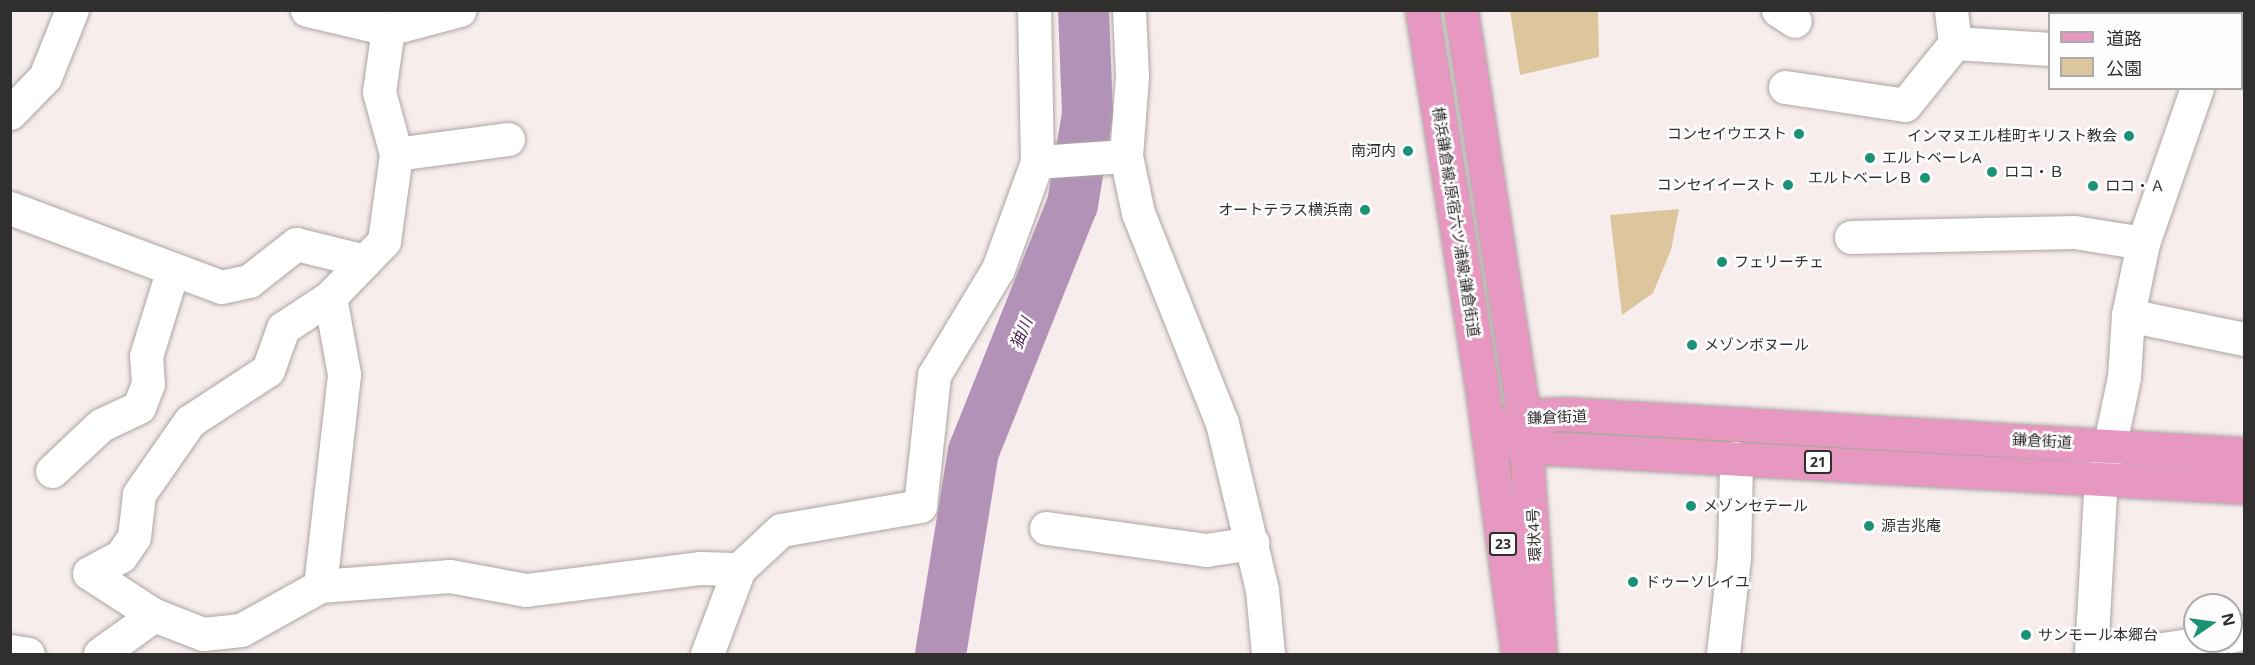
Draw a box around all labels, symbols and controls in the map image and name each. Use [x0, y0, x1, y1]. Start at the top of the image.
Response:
legend [2048, 12, 2243, 90]
text: 道路 [2106, 26, 2142, 50]
text: 公園 [2106, 56, 2142, 80]
street label: 横浜鎌倉線;原宿六ツ浦線;鎌倉街道 [1429, 106, 1483, 338]
place label: コンセイウエスト [1667, 125, 1787, 143]
marker: コンセイウエスト [1792, 127, 1806, 141]
place label: インマヌエル桂町キリスト教会 [1907, 127, 2117, 145]
marker: インマヌエル桂町キリスト教会 [2122, 129, 2136, 143]
place label: 南河内 [1351, 142, 1396, 160]
marker: 南河内 [1401, 144, 1415, 158]
place label: エルトベーレA [1882, 149, 1981, 167]
marker: エルトベーレA [1863, 151, 1877, 165]
place label: ロコ・Ｂ [2004, 163, 2064, 181]
marker: ロコ・Ｂ [1985, 165, 1999, 179]
place label: エルトベーレＢ [1808, 169, 1913, 187]
marker: エルトベーレＢ [1918, 171, 1932, 185]
place label: コンセイイースト [1656, 176, 1776, 194]
place label: ロコ・Ａ [2105, 177, 2165, 195]
marker: コンセイイースト [1781, 178, 1795, 192]
marker: ロコ・Ａ [2086, 179, 2100, 193]
place label: オートテラス横浜南 [1218, 201, 1353, 219]
marker: オートテラス横浜南 [1358, 203, 1372, 217]
place label: フェリーチェ [1734, 253, 1824, 271]
marker: フェリーチェ [1715, 255, 1729, 269]
water label: 㹨川 [1006, 315, 1036, 351]
place label: メゾンボヌール [1704, 336, 1809, 354]
marker: メゾンボヌール [1685, 338, 1699, 352]
street label: 鎌倉街道 [1527, 407, 1587, 427]
street label: 鎌倉街道 [2012, 430, 2072, 452]
road number: 21 [1803, 451, 1833, 473]
place label: メゾンセテール [1703, 497, 1808, 515]
marker: メゾンセテール [1684, 499, 1698, 513]
street label: 環状4号 [1524, 508, 1544, 562]
place label: 源吉兆庵 [1881, 517, 1941, 535]
marker: 源吉兆庵 [1862, 519, 1876, 533]
road number: 23 [1488, 533, 1518, 555]
place label: ドゥーソレイユ [1645, 573, 1750, 591]
marker: ドゥーソレイユ [1626, 575, 1640, 589]
north arrow [2183, 593, 2243, 653]
text: N [2216, 611, 2241, 628]
place label: サンモール本郷台 [2038, 626, 2158, 644]
marker: サンモール本郷台 [2019, 628, 2033, 642]

